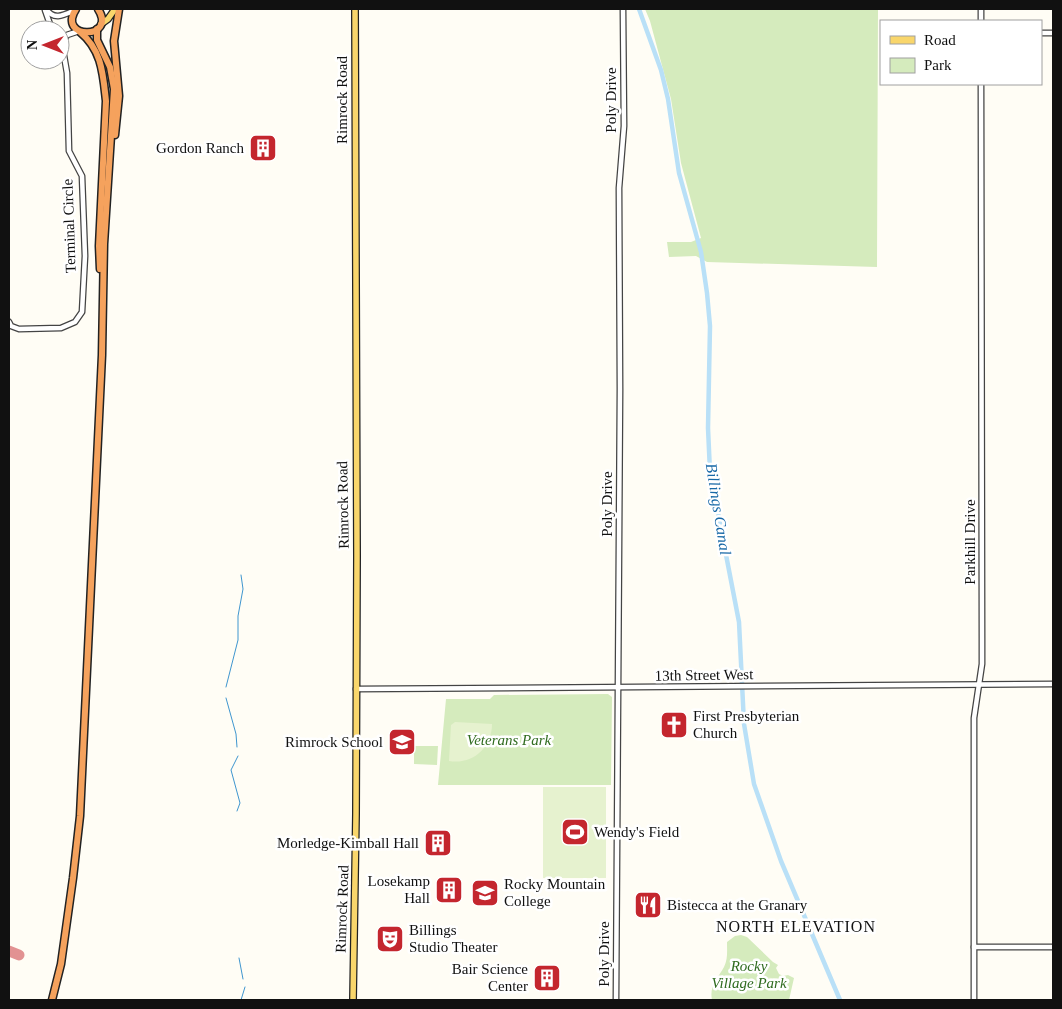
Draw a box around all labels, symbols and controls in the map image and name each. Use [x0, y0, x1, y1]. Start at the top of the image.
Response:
north arrow [20, 20, 70, 70]
legend [880, 20, 1042, 85]
text: Road [924, 32, 956, 48]
text: N [25, 40, 40, 50]
street label: Rimrock Road [334, 56, 350, 144]
text: Park [924, 57, 952, 73]
street label: Poly Drive [603, 67, 619, 133]
building icon: Gordon Ranch [248, 133, 278, 163]
place label: Gordon Ranch [156, 140, 244, 156]
street label: Terminal Circle [59, 178, 79, 273]
street label: Rimrock Road [334, 460, 352, 549]
water label: Billings Canal [702, 462, 734, 557]
street label: Poly Drive [599, 471, 615, 537]
street label: Parkhill Drive [962, 499, 978, 585]
street label: 13th Street West [655, 666, 754, 684]
place label: First Presbyterian Church [693, 708, 800, 741]
church icon: First Presbyterian Church [659, 710, 689, 740]
school or university icon: Rimrock School [387, 727, 417, 757]
park label: Veterans Park [467, 732, 552, 748]
place label: Rimrock School [285, 734, 383, 750]
sports icon: Wendy's Field [560, 817, 590, 847]
place label: Wendy's Field [594, 824, 680, 840]
building icon: Morledge-Kimball Hall [423, 828, 453, 858]
place label: Morledge-Kimball Hall [277, 835, 419, 851]
street label: Rimrock Road [332, 864, 352, 953]
place label: Losekamp Hall [368, 873, 430, 906]
building icon: Losekamp Hall [434, 875, 464, 905]
place label: Rocky Mountain College [504, 876, 606, 909]
school or university icon: Rocky Mountain College [470, 878, 500, 908]
restaurant icon: Bistecca at the Granary [633, 890, 663, 920]
place label: Bistecca at the Granary [667, 897, 808, 913]
district label: NORTH ELEVATION [716, 918, 876, 935]
street label: Poly Drive [596, 921, 612, 987]
place label: Billings Studio Theater [409, 922, 497, 955]
theatre icon: Billings Studio Theater [375, 924, 405, 954]
park label: Rocky Village Park [711, 958, 787, 991]
place label: Bair Science Center [452, 961, 528, 994]
building icon: Bair Science Center [532, 963, 562, 993]

